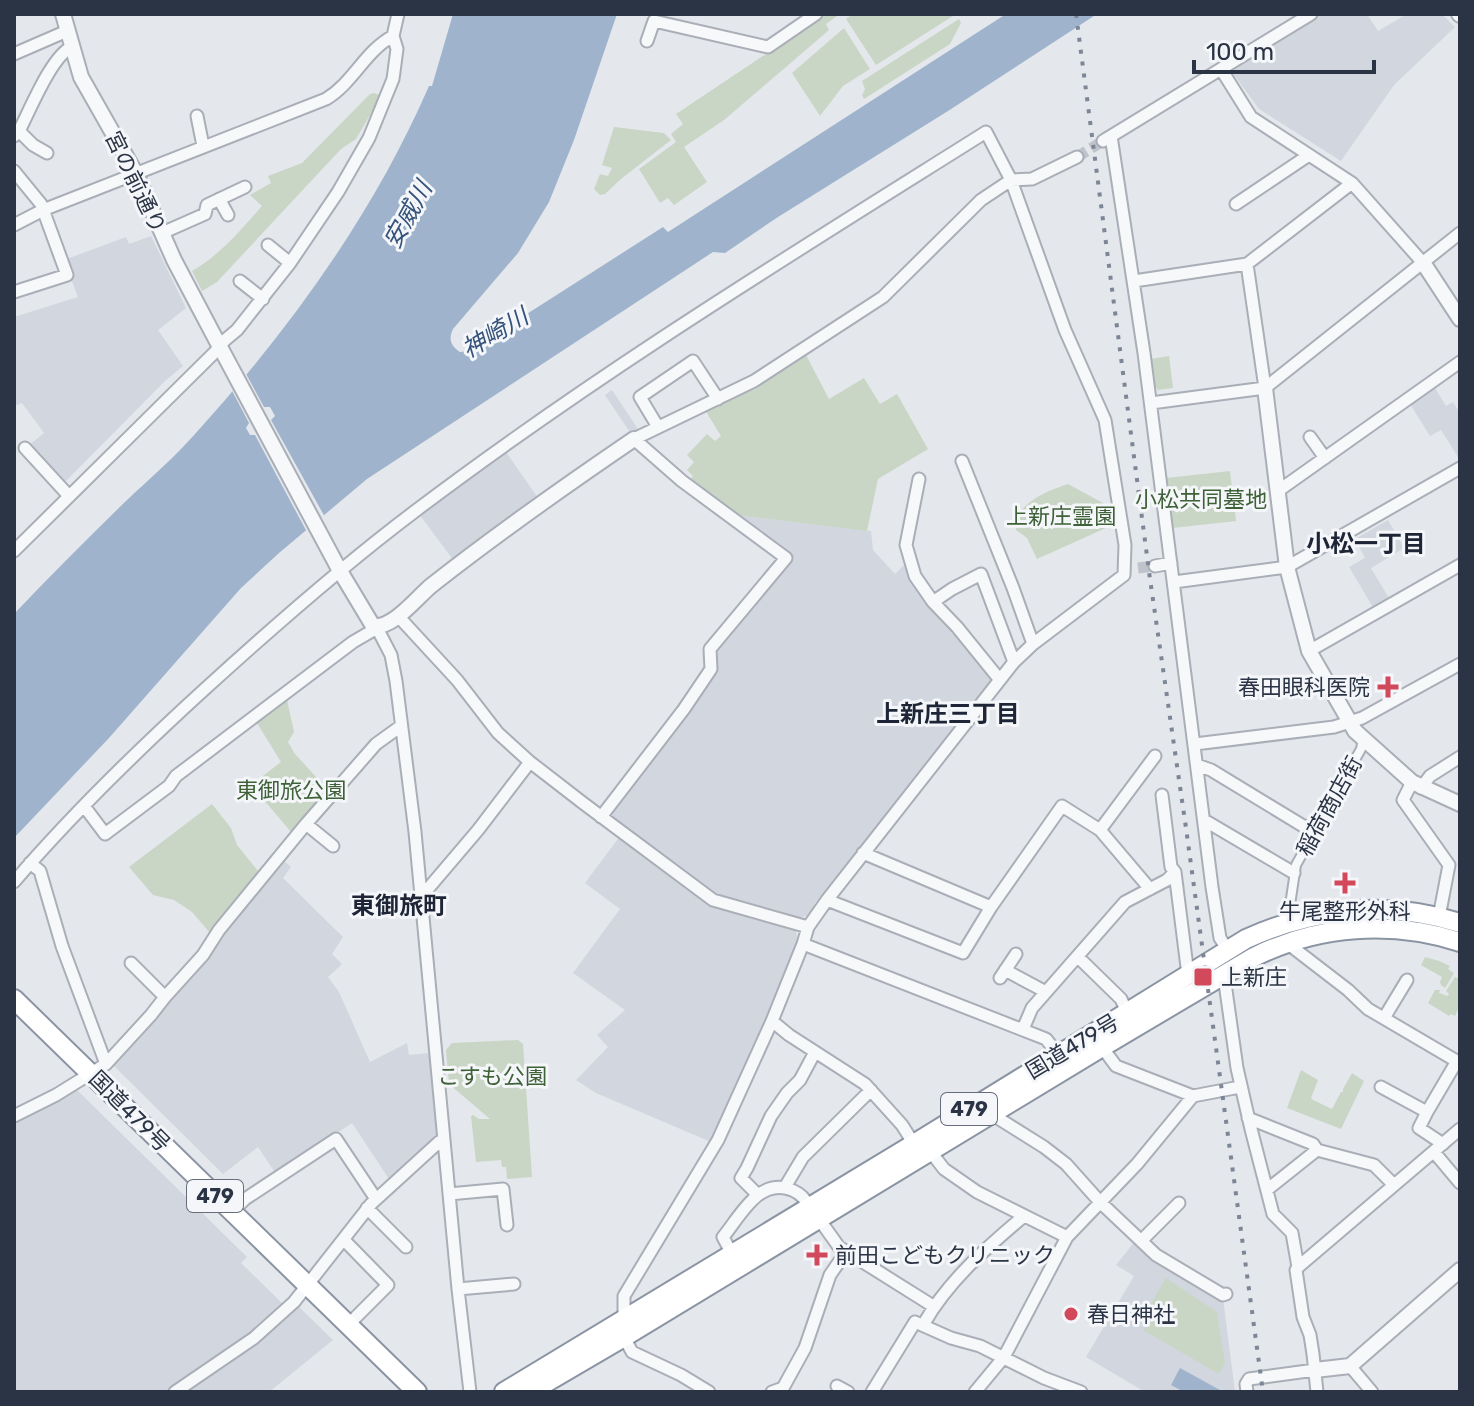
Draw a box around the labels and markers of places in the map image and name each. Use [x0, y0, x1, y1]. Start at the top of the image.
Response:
place label: 春田眼科医院 [1238, 674, 1370, 701]
marker: 春田眼科医院 [1377, 676, 1399, 698]
marker: 牛尾整形外科 [1334, 872, 1356, 894]
place label: 牛尾整形外科 [1279, 898, 1411, 925]
place label: 上新庄 [1221, 964, 1287, 991]
marker: 上新庄 [1192, 966, 1214, 988]
place label: 前田こどもクリニック [835, 1242, 1055, 1269]
marker: 前田こどもクリニック [806, 1244, 828, 1266]
place label: 春日神社 [1087, 1301, 1175, 1328]
marker: 春日神社 [1062, 1305, 1080, 1323]

